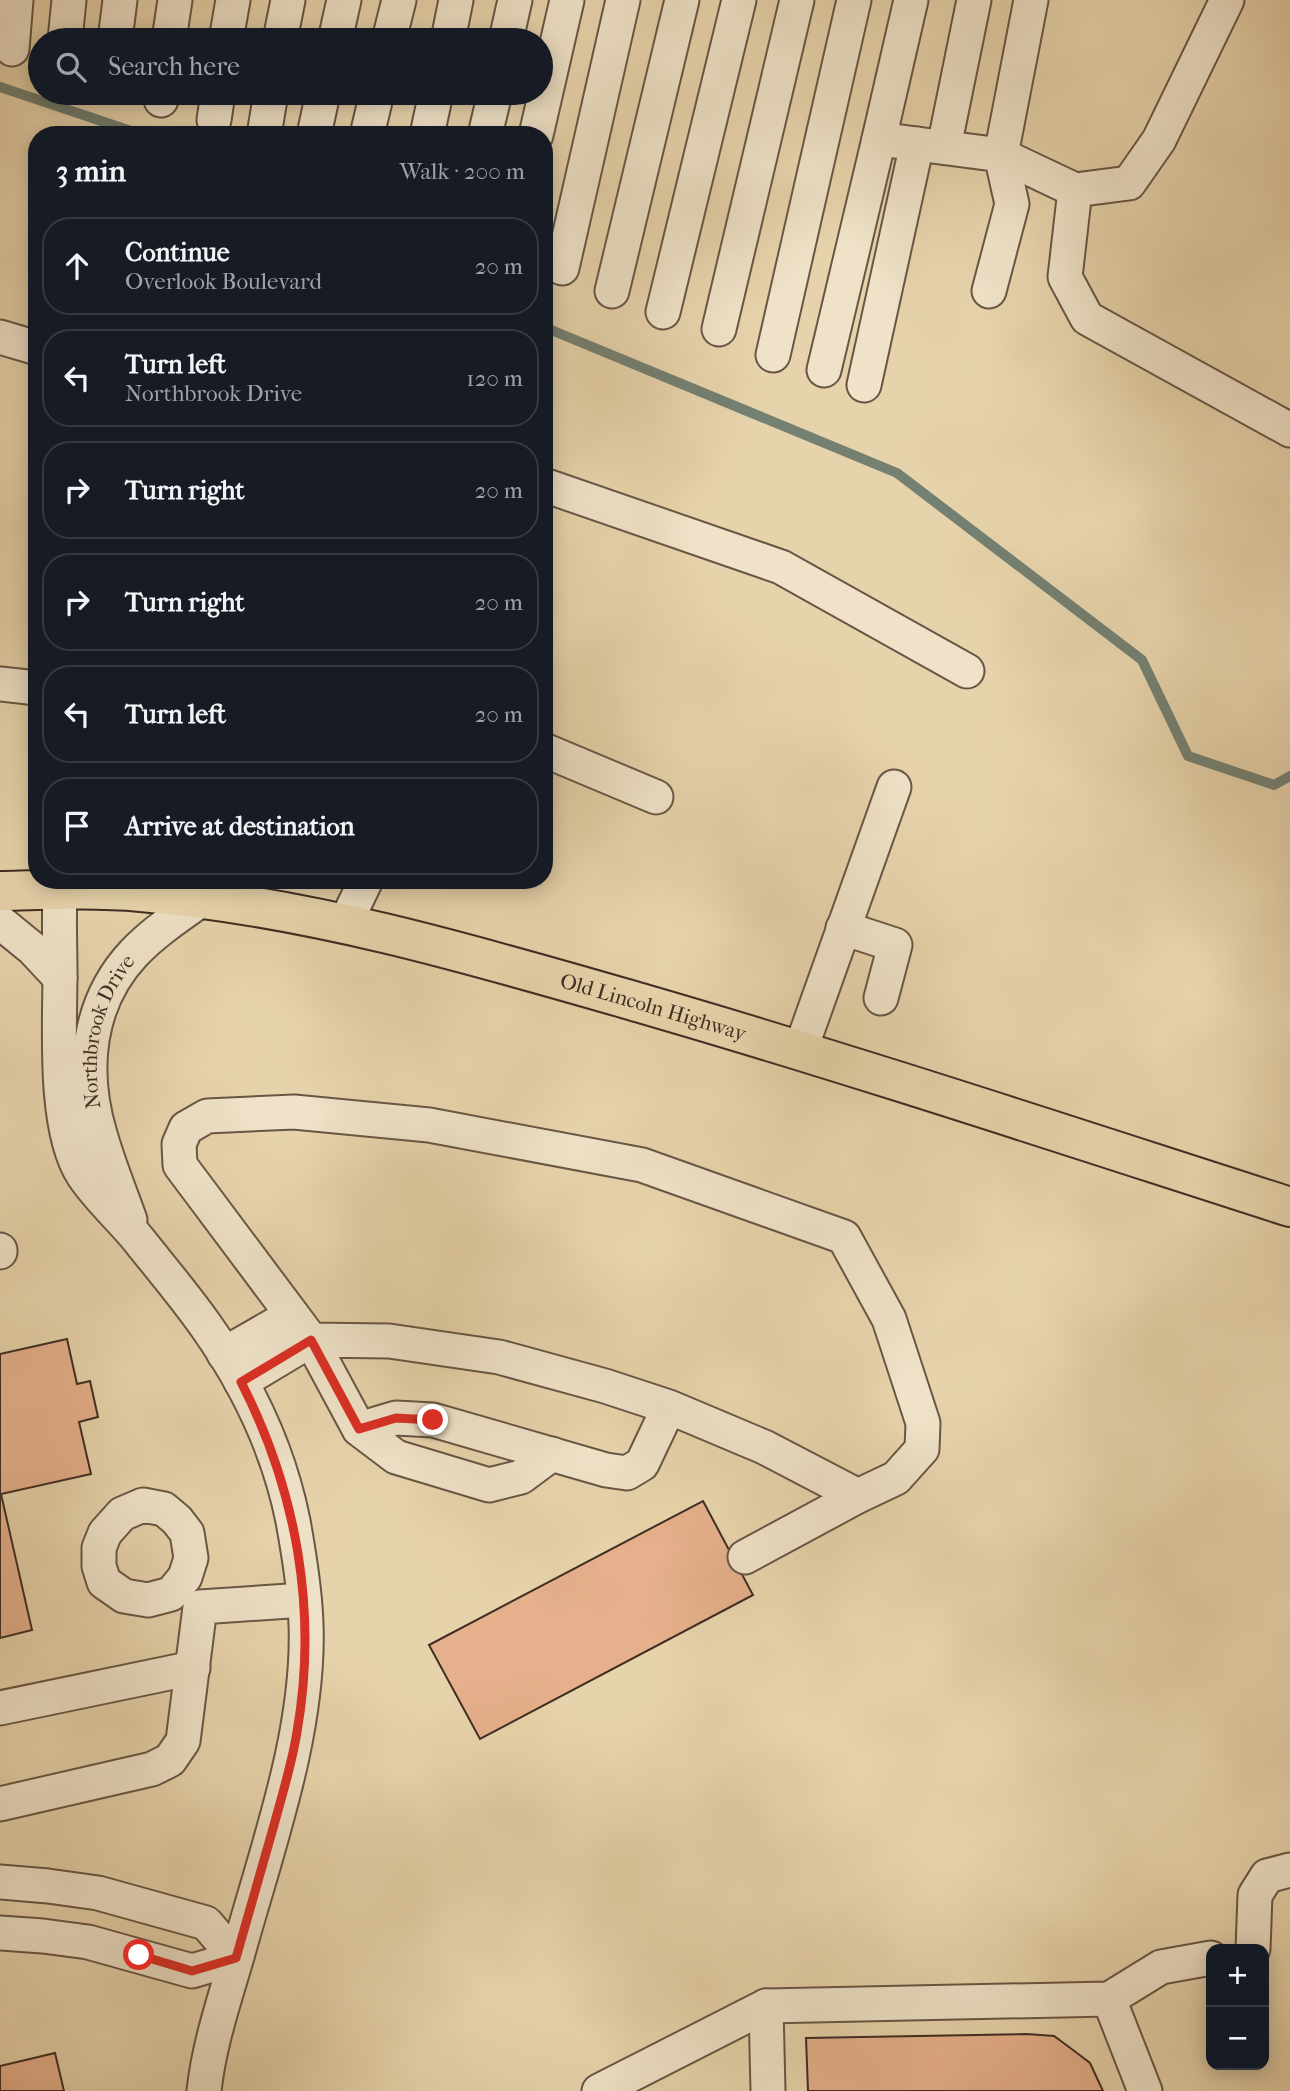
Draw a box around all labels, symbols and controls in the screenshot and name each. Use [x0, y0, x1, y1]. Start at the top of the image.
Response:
search box [28, 28, 553, 105]
icon: search [52, 48, 90, 86]
text: Search here [108, 51, 240, 82]
text: 3 min [56, 154, 126, 189]
text: Walk · 200 m [399, 158, 525, 185]
text: Continue [125, 237, 230, 268]
icon: ahead [58, 247, 96, 285]
text: 20 m [474, 253, 523, 280]
text: Overlook Boulevard [125, 268, 322, 295]
text: Turn left [125, 349, 226, 380]
icon: left [58, 359, 96, 397]
text: 120 m [466, 365, 523, 392]
text: Northbrook Drive [125, 380, 302, 407]
icon: right [58, 471, 96, 509]
text: Turn right [125, 475, 245, 506]
text: 20 m [474, 477, 523, 504]
icon: right [58, 583, 96, 621]
text: Turn right [125, 587, 245, 618]
text: 20 m [474, 589, 523, 616]
icon: left [58, 695, 96, 733]
text: Turn left [125, 699, 226, 730]
text: 20 m [474, 701, 523, 728]
icon: arrive [58, 807, 96, 845]
text: Arrive at destination [125, 811, 355, 842]
street label: Northbrook Drive [78, 949, 140, 1111]
street label: Old Lincoln Highway [557, 968, 750, 1046]
route end [417, 1404, 448, 1435]
route start [123, 1939, 154, 1970]
map controls [1206, 1944, 1269, 2070]
button: + [1206, 1944, 1269, 2007]
button: − [1206, 2007, 1269, 2070]

